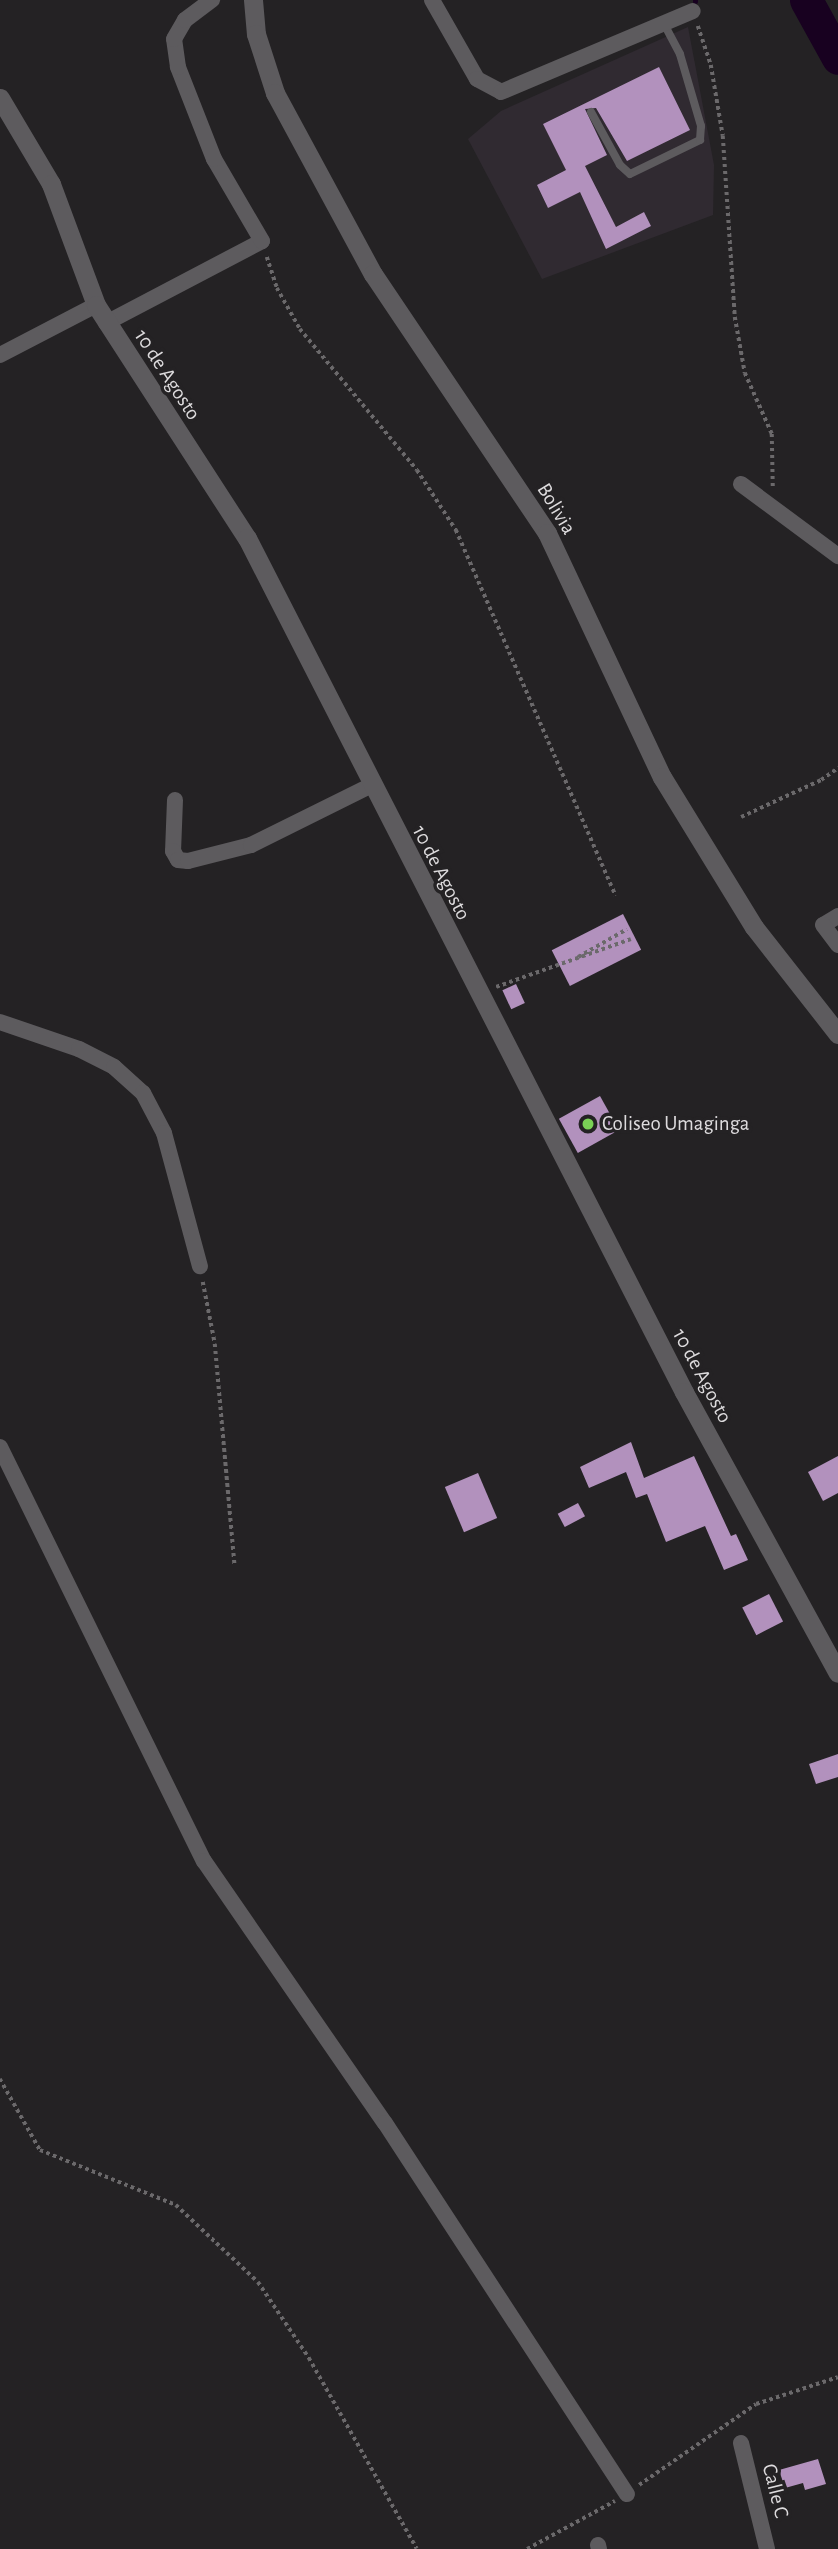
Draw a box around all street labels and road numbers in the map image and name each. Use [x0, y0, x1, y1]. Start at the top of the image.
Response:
street label: 10 de Agosto [128, 325, 206, 425]
street label: Bolivia [531, 479, 581, 539]
street label: 10 de Agosto [406, 821, 476, 925]
street label: 10 de Agosto [667, 1325, 737, 1427]
street label: Calle C [756, 2461, 794, 2521]

